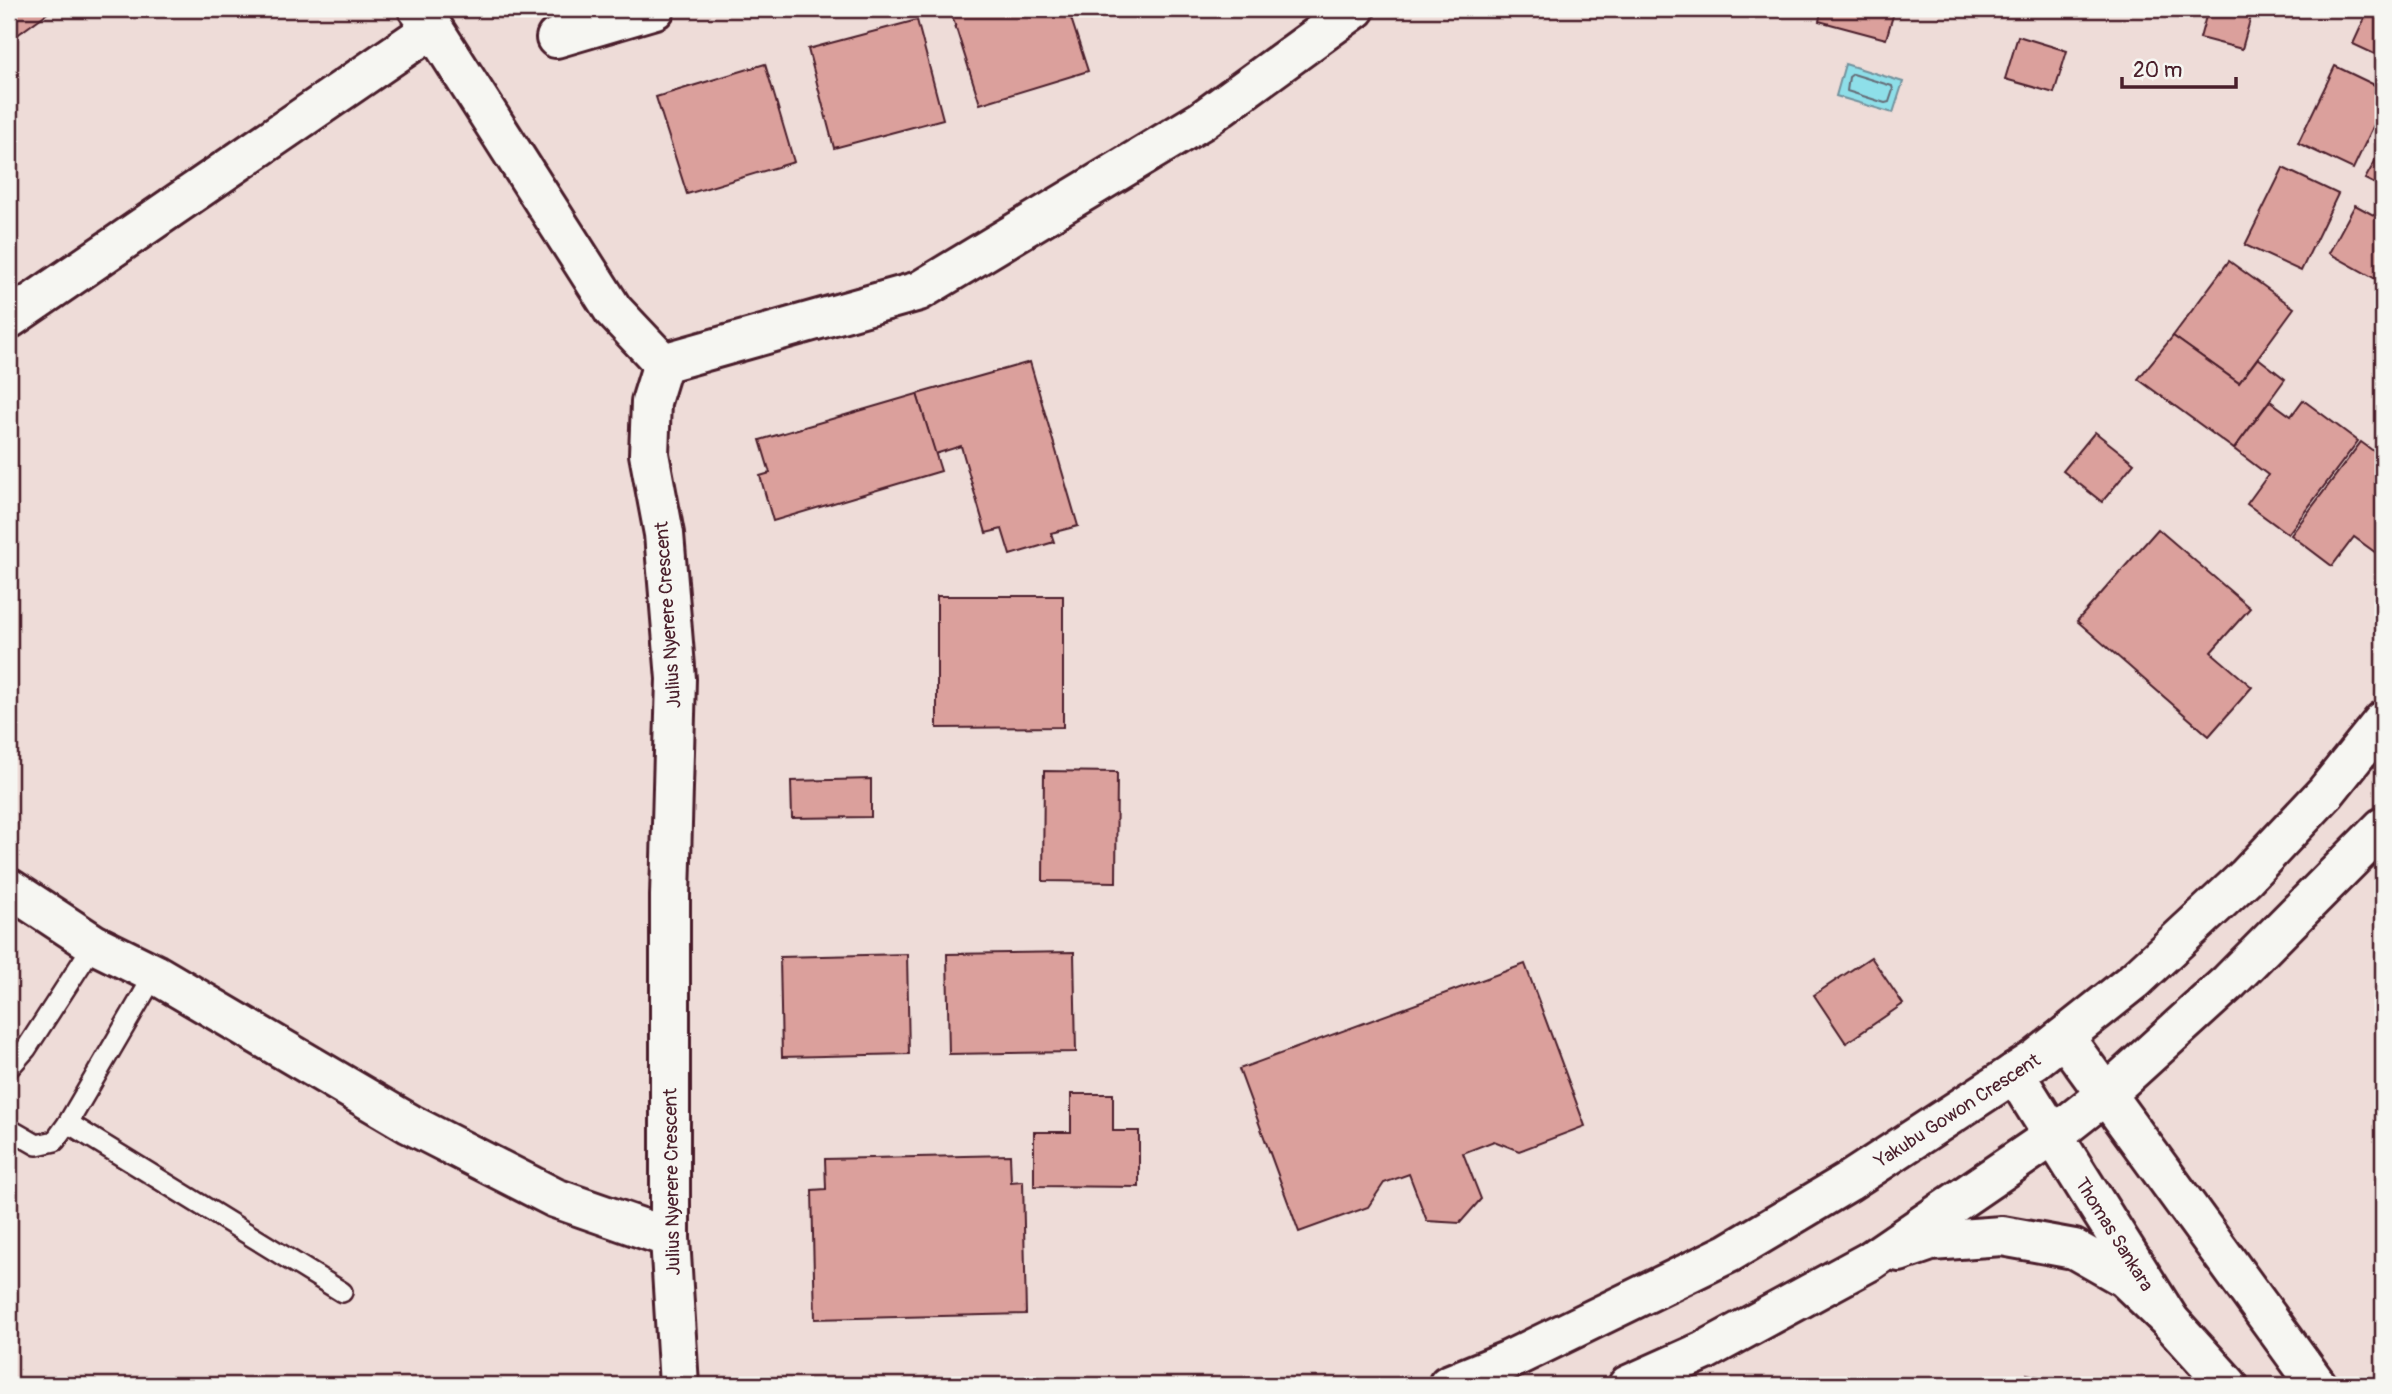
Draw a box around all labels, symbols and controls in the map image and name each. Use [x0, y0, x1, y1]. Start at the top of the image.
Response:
scale bar [2122, 46, 2236, 90]
text: 20 m [2133, 57, 2182, 84]
street label: Julius Nyerere Crescent [649, 520, 687, 709]
street label: Yakubu Gowon Crescent [1869, 1048, 2045, 1174]
street label: Julius Nyerere Crescent [658, 1088, 686, 1276]
street label: Thomas Sankara [2070, 1173, 2159, 1296]

